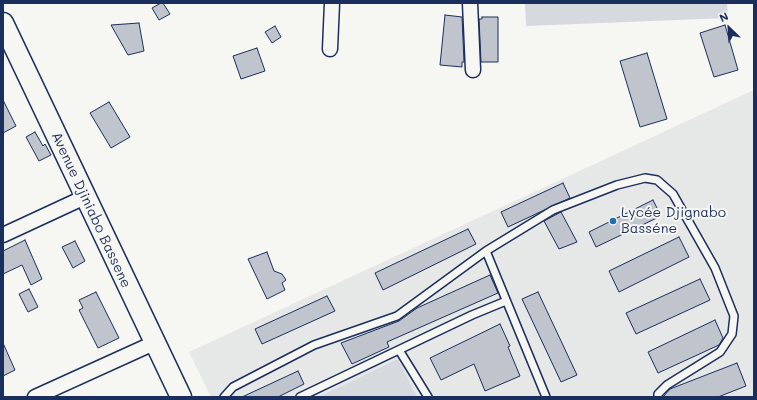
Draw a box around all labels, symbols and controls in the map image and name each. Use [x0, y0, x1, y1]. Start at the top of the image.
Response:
north arrow [709, 8, 749, 48]
text: N [717, 8, 731, 25]
street label: Avenue Djiniabo Bassene [47, 129, 135, 291]
place label: Lycée Djignabo Basséne [621, 205, 726, 238]
marker: Lycée Djignabo Basséne [608, 216, 618, 226]

